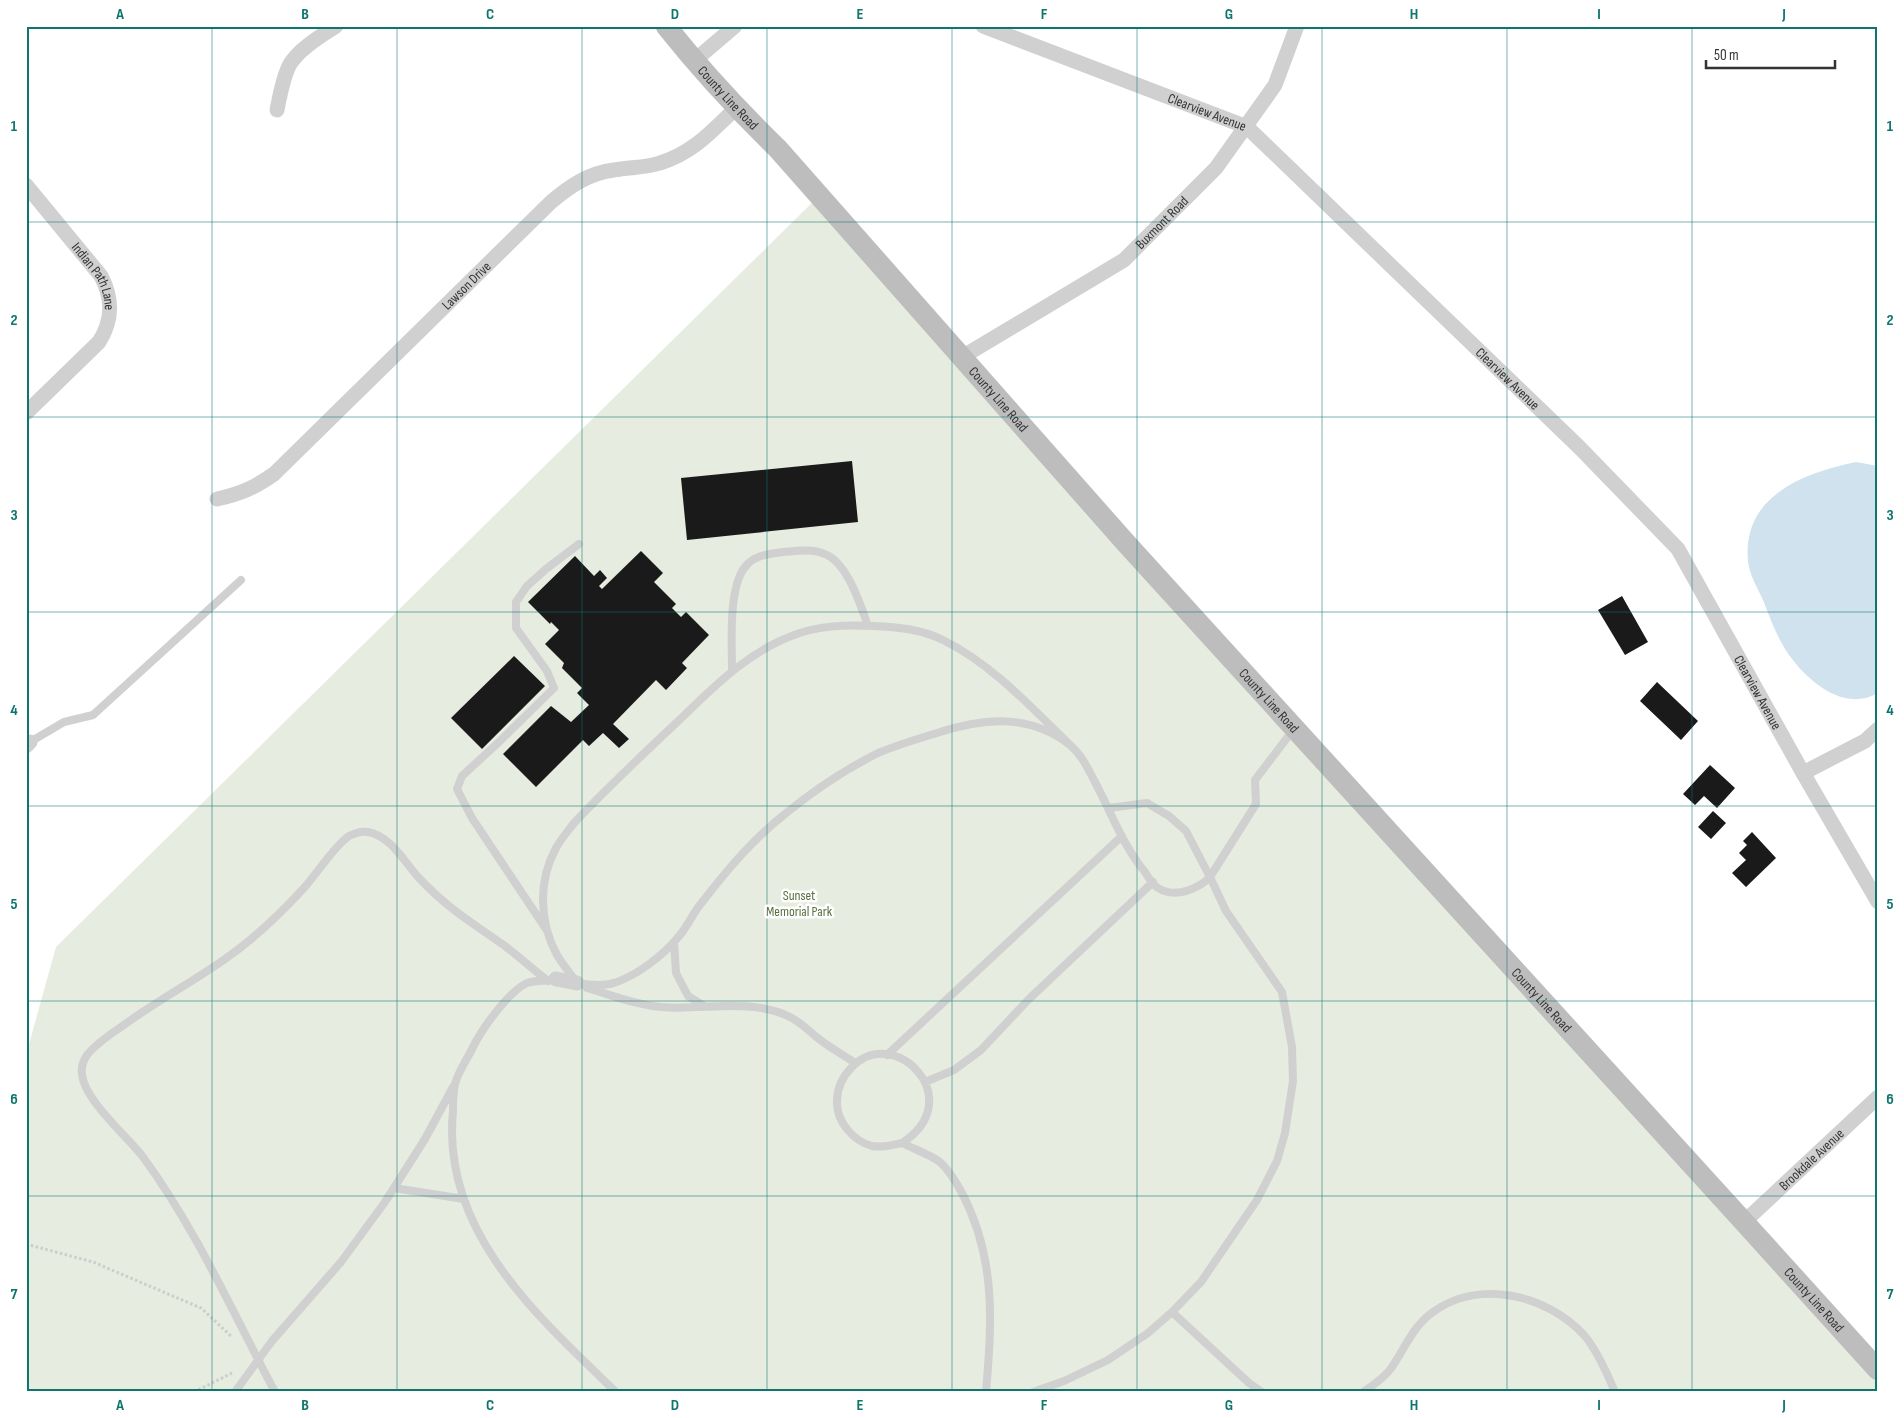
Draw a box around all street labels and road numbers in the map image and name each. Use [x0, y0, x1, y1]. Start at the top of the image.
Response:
street label: County Line Road [694, 62, 762, 134]
street label: Clearview Avenue [1165, 90, 1249, 135]
street label: Buxmont Road [1132, 193, 1192, 253]
street label: Indian Path Lane [68, 239, 118, 310]
street label: Lawson Drive [438, 258, 495, 313]
street label: Clearview Avenue [1472, 344, 1543, 414]
street label: County Line Road [965, 363, 1032, 436]
street label: Clearview Avenue [1730, 652, 1785, 733]
street label: County Line Road [1235, 665, 1303, 737]
street label: County Line Road [1508, 964, 1575, 1036]
street label: Brookdale Avenue [1776, 1125, 1848, 1194]
street label: County Line Road [1780, 1264, 1848, 1336]

